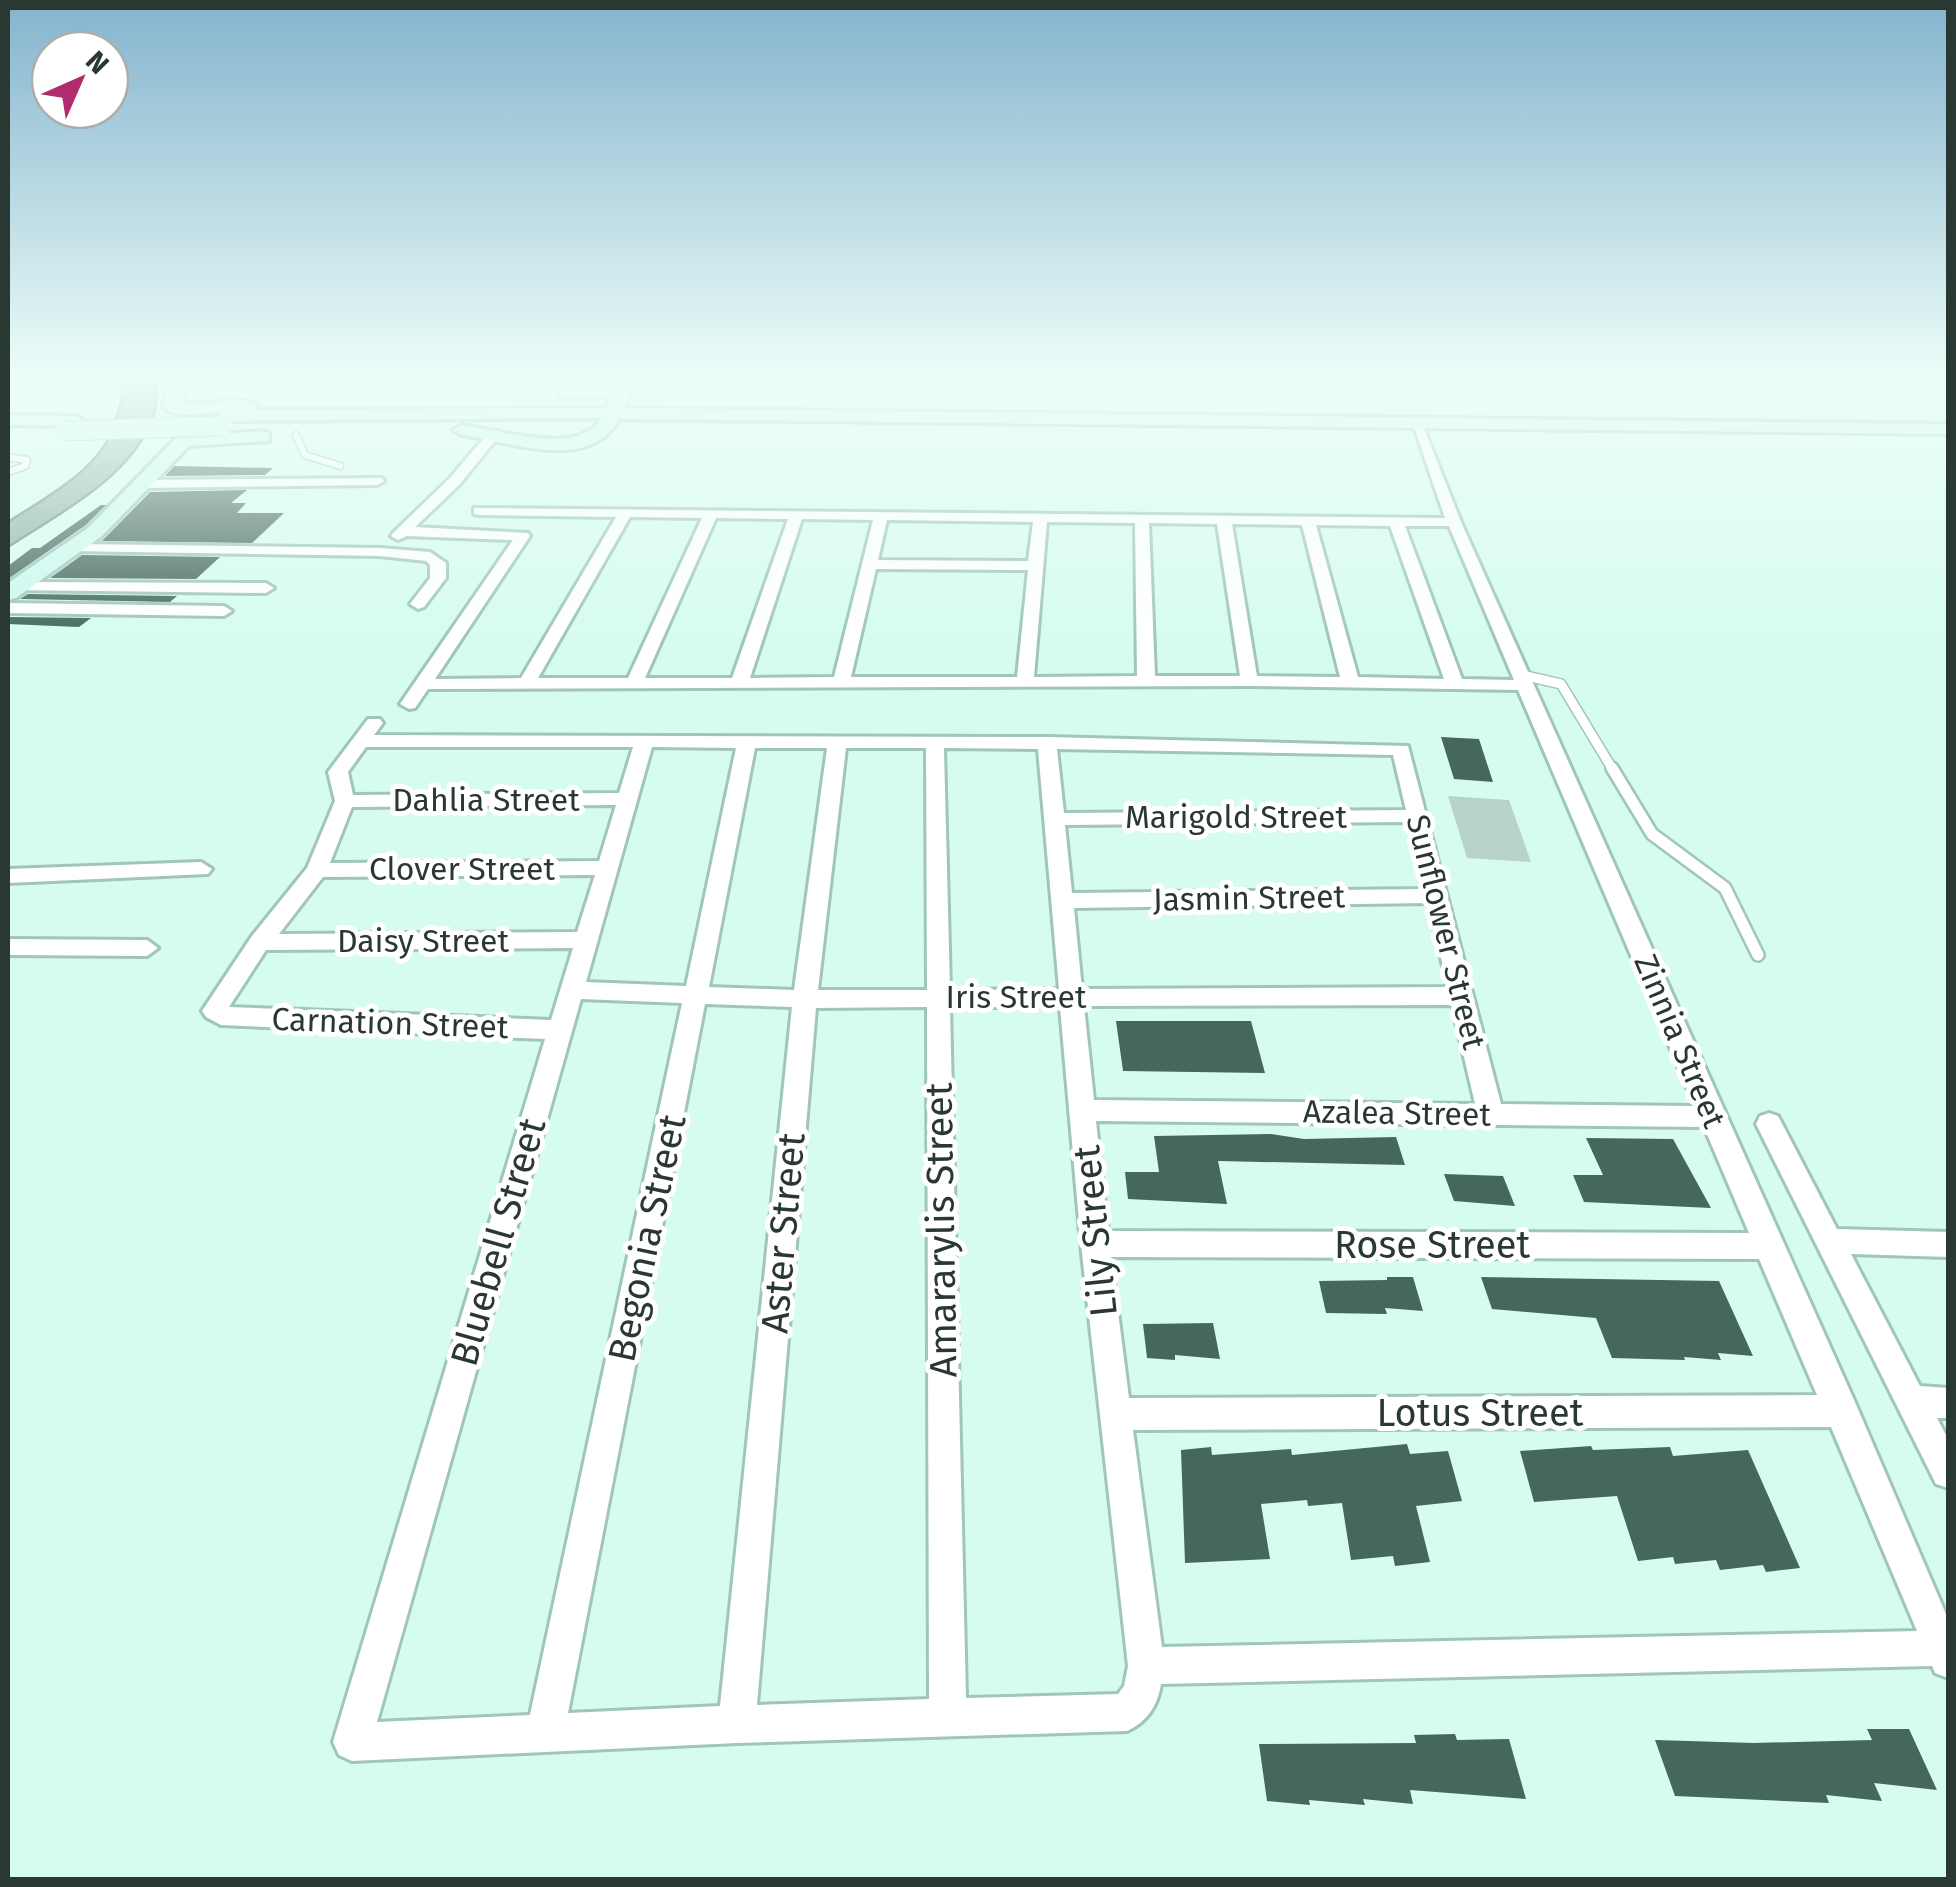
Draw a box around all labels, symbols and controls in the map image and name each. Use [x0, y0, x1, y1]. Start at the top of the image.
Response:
north arrow [30, 30, 130, 130]
text: N [79, 44, 116, 81]
street label: Dahlia Street [392, 781, 580, 819]
street label: Marigold Street [1125, 798, 1348, 836]
street label: Sunflower Street [1398, 811, 1494, 1054]
street label: Clover Street [369, 850, 555, 888]
street label: Jasmin Street [1153, 877, 1346, 919]
street label: Daisy Street [337, 922, 510, 960]
street label: Zinnia Street [1626, 948, 1734, 1134]
street label: Iris Street [945, 978, 1087, 1016]
street label: Carnation Street [271, 1000, 509, 1046]
street label: Amararylis Street [915, 1082, 967, 1378]
street label: Azalea Street [1303, 1092, 1492, 1134]
street label: Begonia Street [598, 1110, 696, 1366]
street label: Bluebell Street [441, 1112, 555, 1371]
street label: Aster Street [751, 1130, 815, 1335]
street label: Lily Street [1063, 1143, 1127, 1319]
street label: Rose Street [1334, 1222, 1530, 1268]
street label: Lotus Street [1377, 1390, 1584, 1436]

